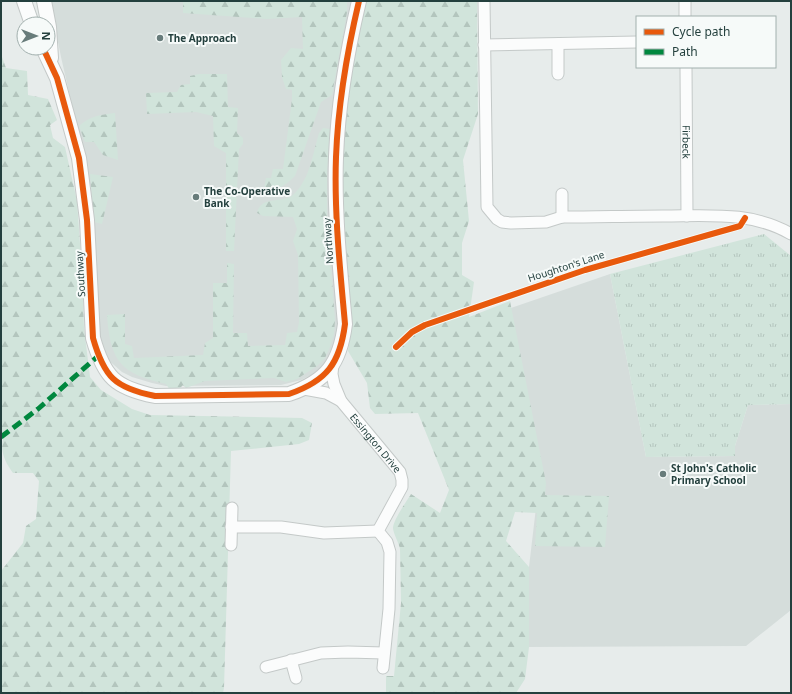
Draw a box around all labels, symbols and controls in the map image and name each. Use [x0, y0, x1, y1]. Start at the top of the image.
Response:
north arrow [16, 16, 56, 56]
legend [636, 16, 776, 68]
text: Cycle path [672, 23, 730, 40]
place label: The Approach [168, 31, 237, 45]
text: N [39, 32, 54, 40]
marker: The Approach [155, 33, 165, 43]
text: Path [672, 43, 698, 60]
street label: Firbeck [679, 125, 694, 160]
place label: The Co-Operative Bank [204, 184, 290, 210]
marker: The Co-Operative Bank [191, 192, 201, 202]
street label: Northway [319, 217, 337, 265]
street label: Houghton's Lane [526, 247, 606, 285]
street label: Southway [72, 250, 88, 297]
street label: Essington Drive [347, 410, 405, 476]
place label: St John's Catholic Primary School [671, 461, 757, 487]
marker: St John's Catholic Primary School [658, 469, 668, 479]

